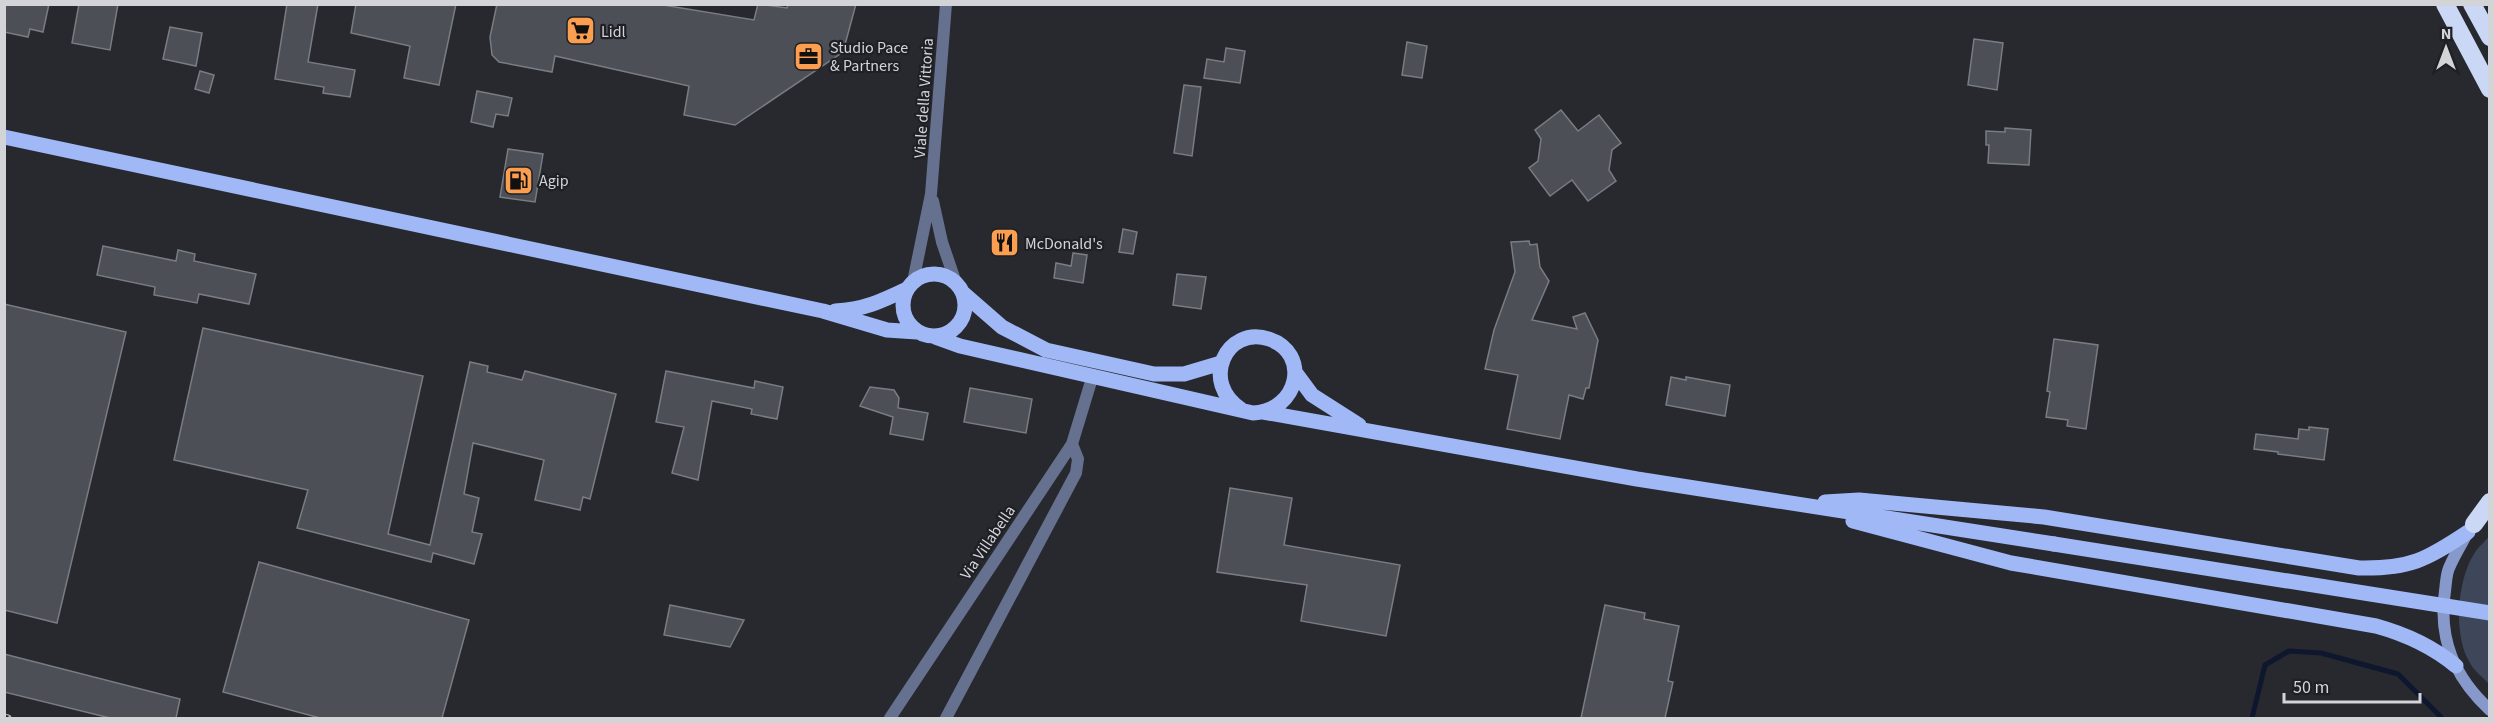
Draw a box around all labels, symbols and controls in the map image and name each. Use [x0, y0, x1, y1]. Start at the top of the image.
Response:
supermarket icon: Lidl [564, 15, 596, 47]
north arrow [2416, 18, 2476, 78]
place label: Lidl [601, 21, 626, 43]
text: N [2441, 23, 2451, 45]
place label: Studio Pace & Partners [830, 37, 908, 77]
street label: Viale della Vittoria [909, 37, 939, 159]
office icon: Studio Pace & Partners [793, 40, 825, 72]
fuel station icon: Agip [502, 164, 534, 196]
place label: Agip [539, 170, 569, 192]
restaurant icon: McDonald's [988, 227, 1020, 259]
place label: McDonald's [1025, 233, 1103, 255]
street label: Via Villabella [955, 501, 1021, 584]
scale bar [2284, 666, 2420, 704]
text: 50 m [2293, 675, 2329, 700]

